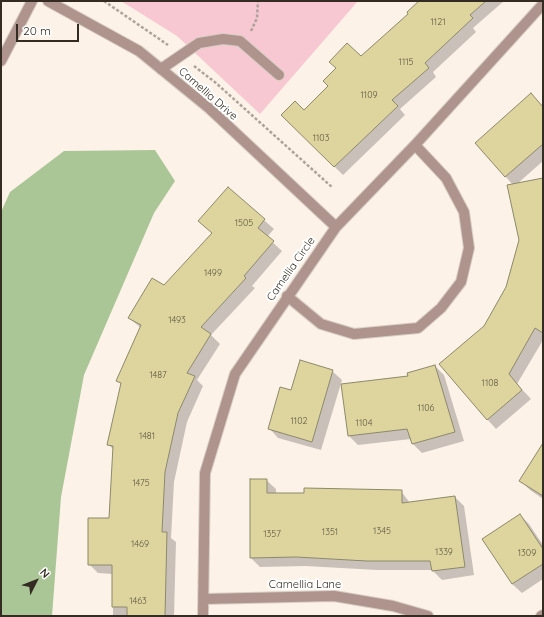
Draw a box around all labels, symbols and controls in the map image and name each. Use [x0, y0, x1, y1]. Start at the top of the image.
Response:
scale bar [18, 16, 81, 42]
house number: 1121 [431, 17, 445, 27]
text: 20 m [23, 23, 51, 38]
house number: 1115 [399, 57, 413, 67]
street label: Camellia Drive [176, 65, 240, 123]
house number: 1109 [360, 90, 378, 100]
house number: 1103 [313, 133, 329, 143]
house number: 1505 [235, 218, 253, 228]
street label: Camellia Circle [264, 234, 318, 304]
house number: 1499 [204, 268, 222, 278]
house number: 1493 [168, 315, 186, 325]
house number: 1487 [149, 370, 167, 380]
house number: 1108 [482, 378, 498, 388]
house number: 1106 [418, 403, 434, 413]
house number: 1102 [290, 416, 308, 426]
house number: 1104 [356, 418, 372, 428]
house number: 1481 [139, 431, 155, 441]
house number: 1475 [132, 478, 150, 488]
house number: 1345 [373, 526, 391, 536]
house number: 1351 [322, 527, 338, 537]
house number: 1357 [263, 529, 281, 539]
house number: 1469 [131, 539, 149, 549]
house number: 1339 [435, 547, 453, 557]
house number: 1309 [518, 548, 536, 558]
north arrow [16, 561, 56, 601]
text: N [37, 565, 53, 581]
street label: Camellia Lane [269, 578, 341, 592]
house number: 1463 [129, 596, 147, 606]

